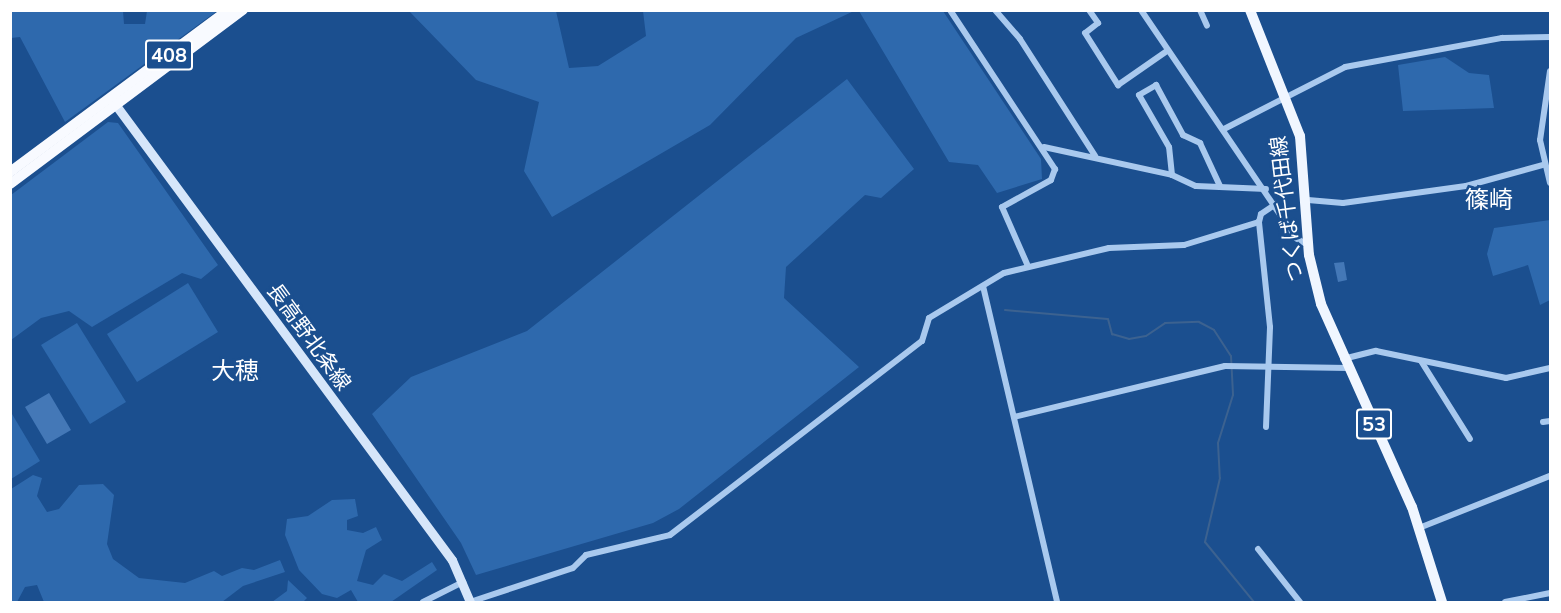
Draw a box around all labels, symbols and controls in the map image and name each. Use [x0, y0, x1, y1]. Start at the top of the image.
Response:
road number: 408 [145, 38, 193, 72]
street label: つくば千代田線 [1266, 135, 1308, 283]
district label: 篠崎 [1465, 187, 1513, 215]
street label: 長高野北条線 [262, 279, 356, 395]
district label: 大穂 [211, 358, 259, 386]
road number: 53 [1356, 407, 1392, 441]

